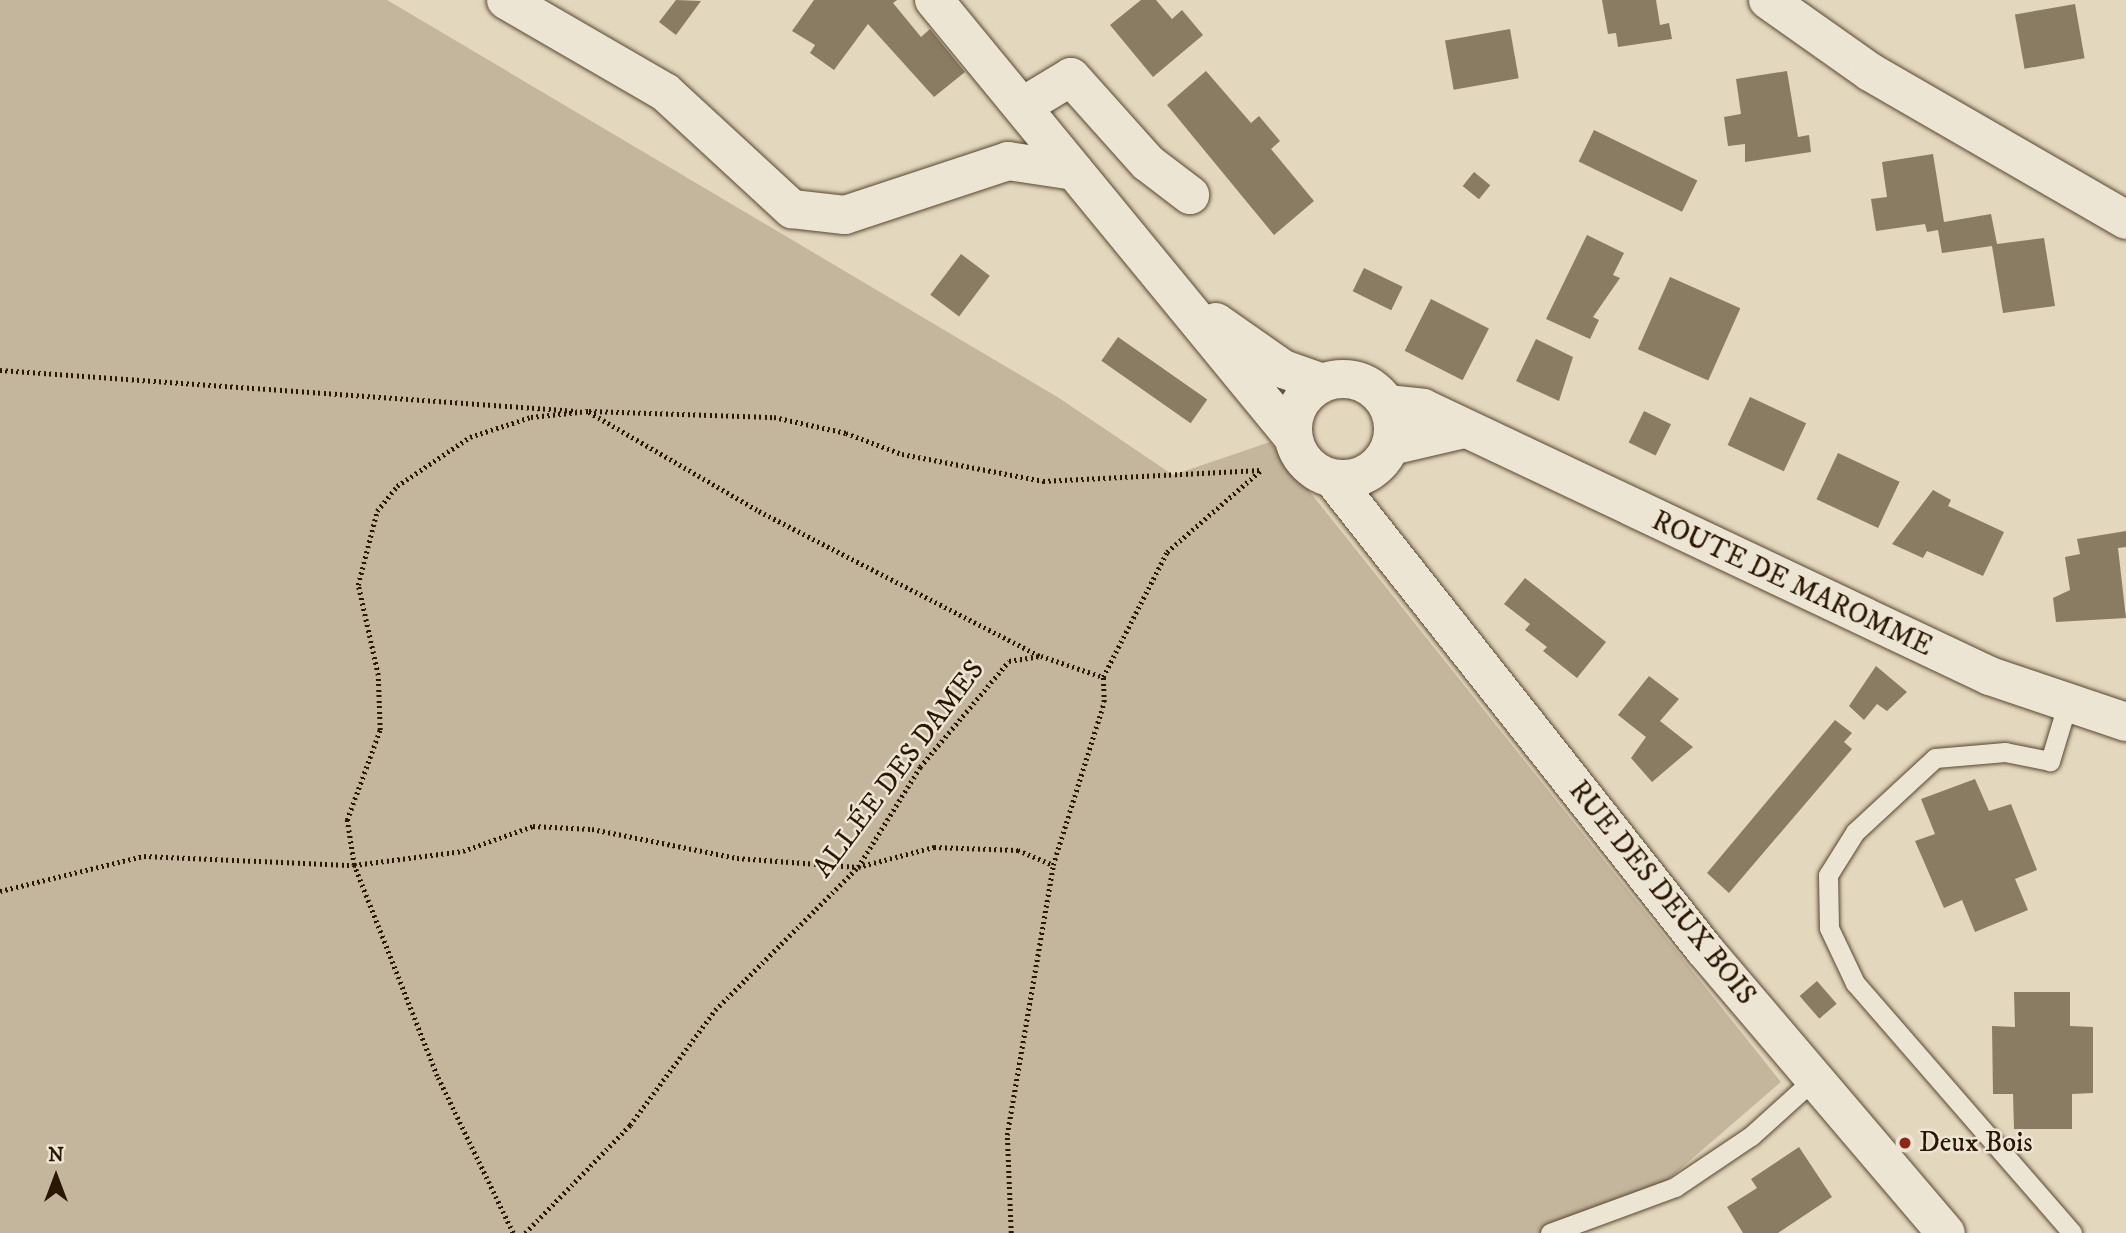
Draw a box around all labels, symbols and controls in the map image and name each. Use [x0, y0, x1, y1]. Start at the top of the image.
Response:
street label: ROUTE DE MAROMME [1646, 504, 1938, 664]
street label: ALLÉE DES DAMES [806, 654, 992, 884]
street label: RUE DES DEUX BOIS [1561, 774, 1763, 1012]
place label: Deux Bois [1919, 1126, 2033, 1160]
marker: Deux Bois [1897, 1135, 1913, 1151]
north arrow [21, 1142, 91, 1212]
text: N [48, 1144, 64, 1167]

